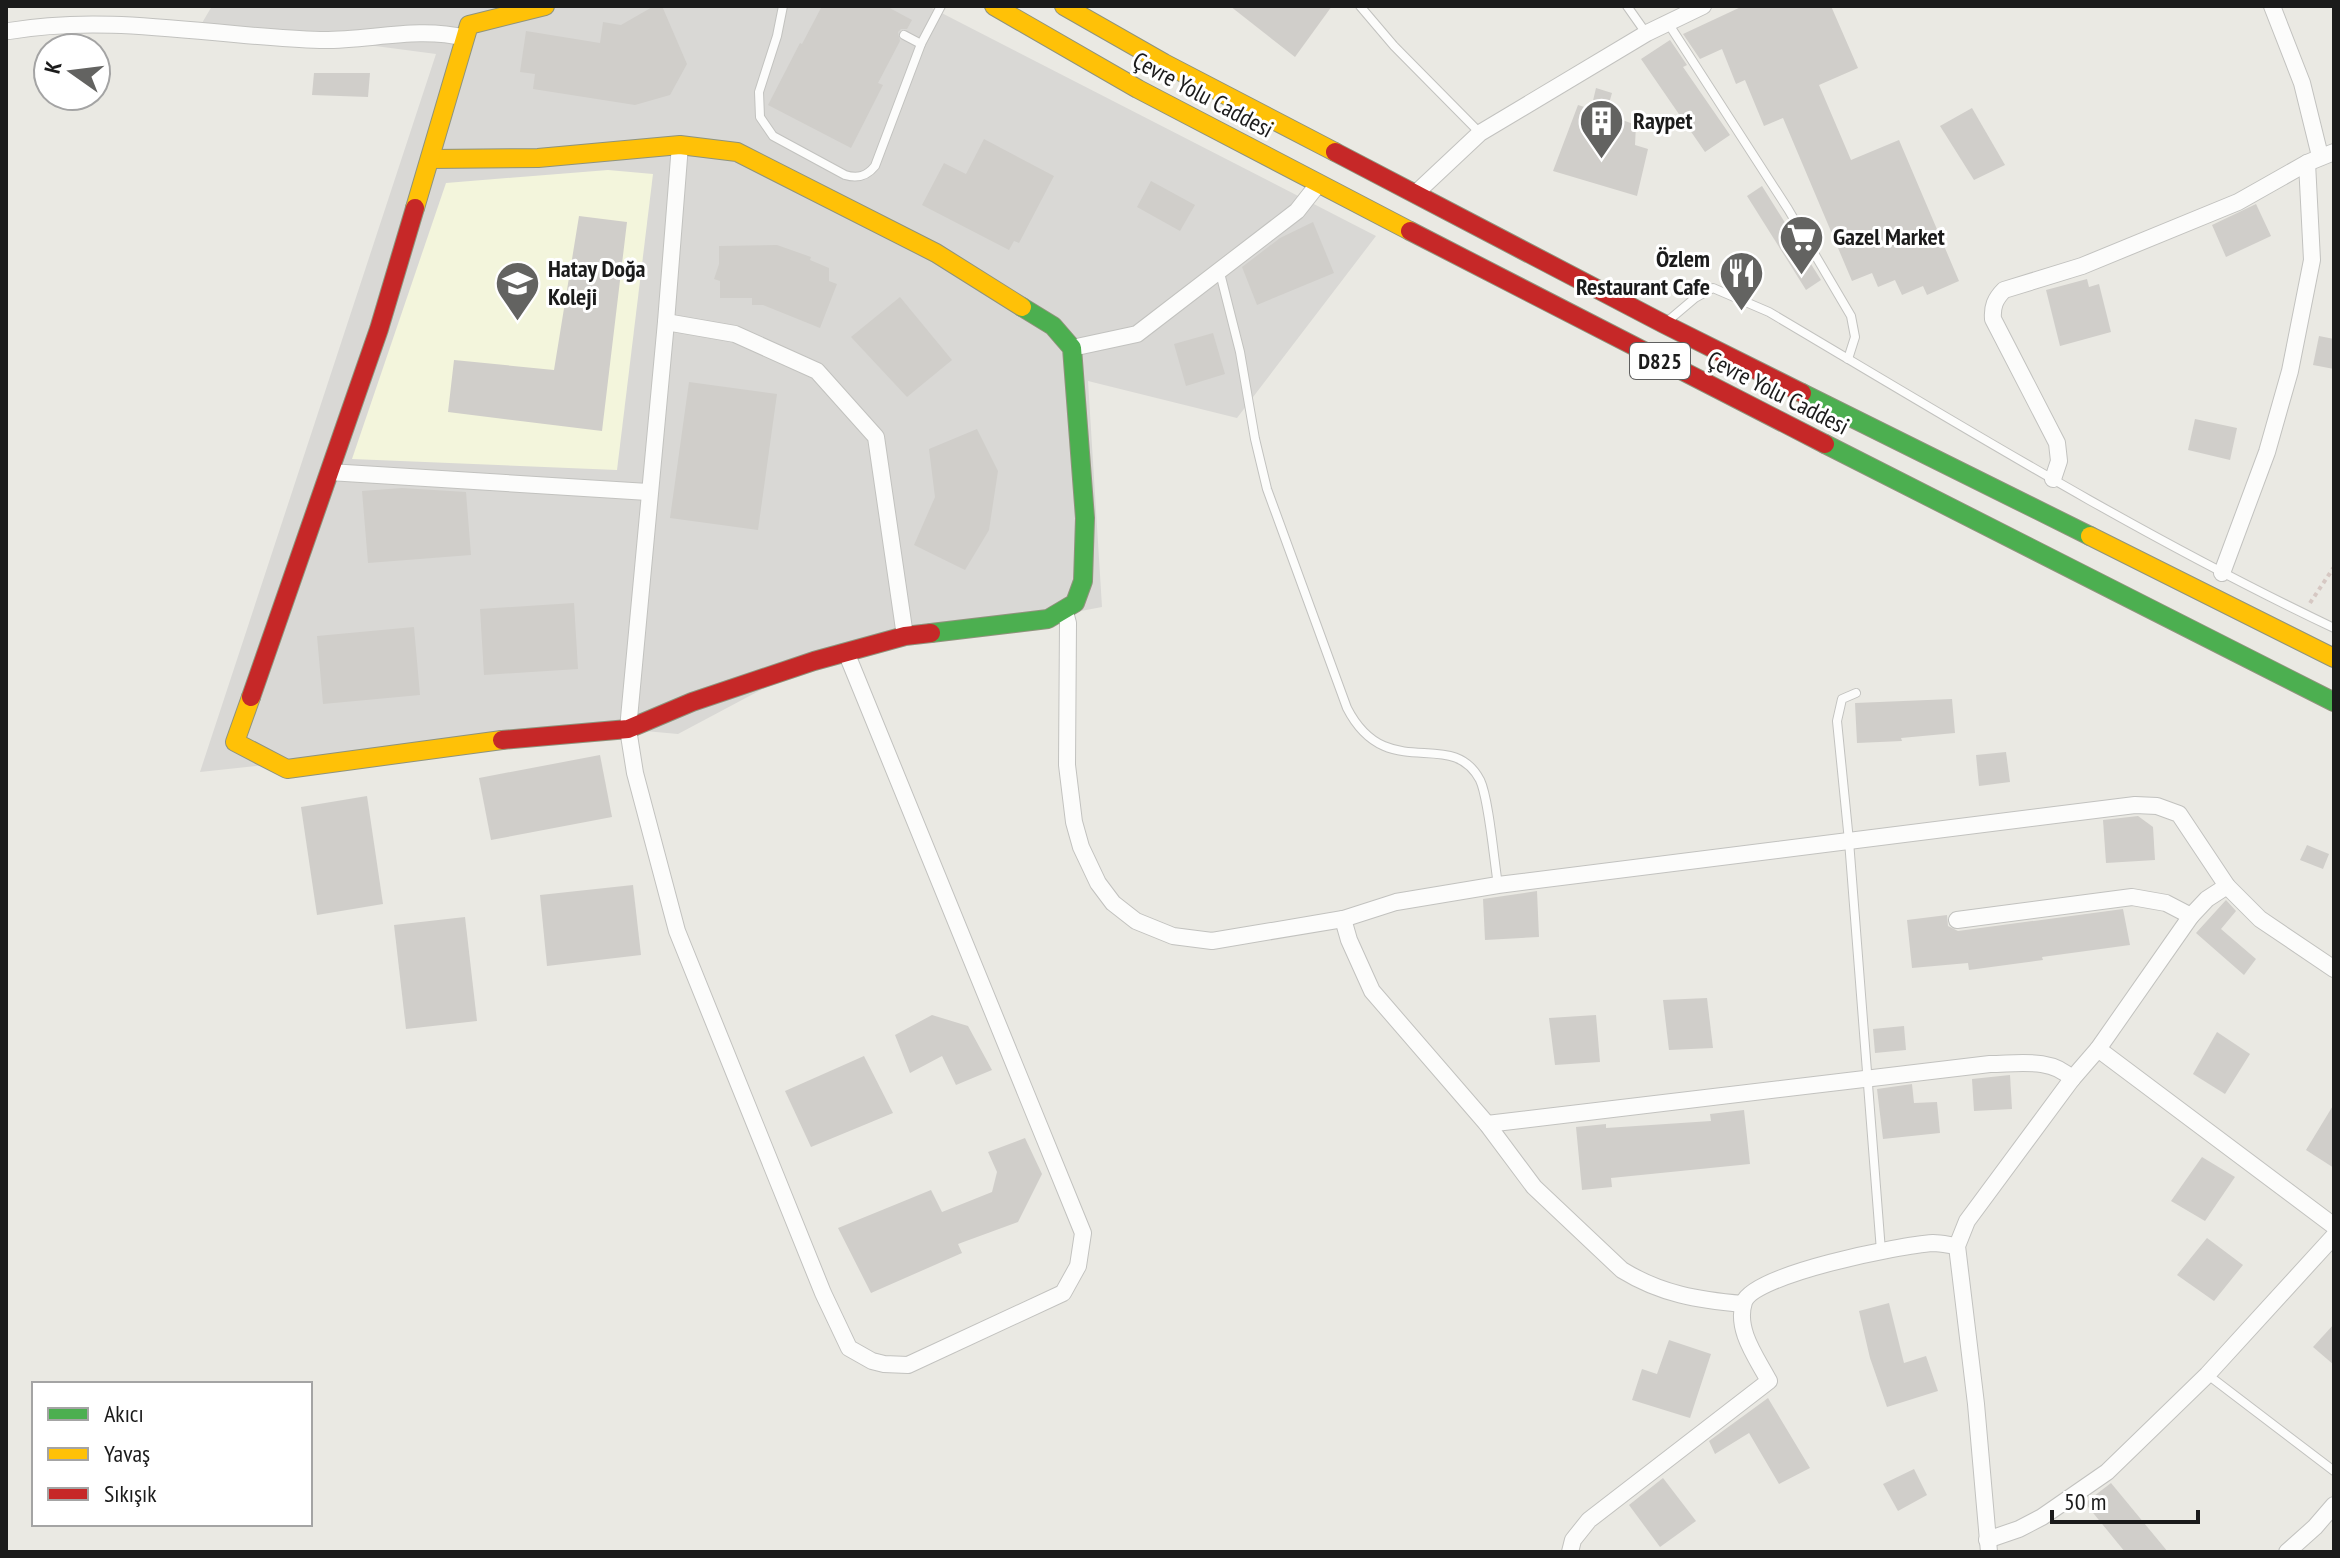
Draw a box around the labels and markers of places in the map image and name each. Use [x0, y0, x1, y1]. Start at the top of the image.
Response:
building icon: Raypet [1578, 97, 1626, 160]
place label: Raypet [1633, 105, 1693, 136]
supermarket icon: Gazel Market [1778, 213, 1826, 276]
place label: Gazel Market [1833, 221, 1945, 252]
place label: Özlem Restaurant Cafe [1576, 243, 1710, 302]
restaurant icon: Özlem Restaurant Cafe [1717, 249, 1765, 312]
place label: Hatay Doğa Koleji [548, 253, 646, 312]
school or university icon: Hatay Doğa Koleji [493, 259, 541, 322]

